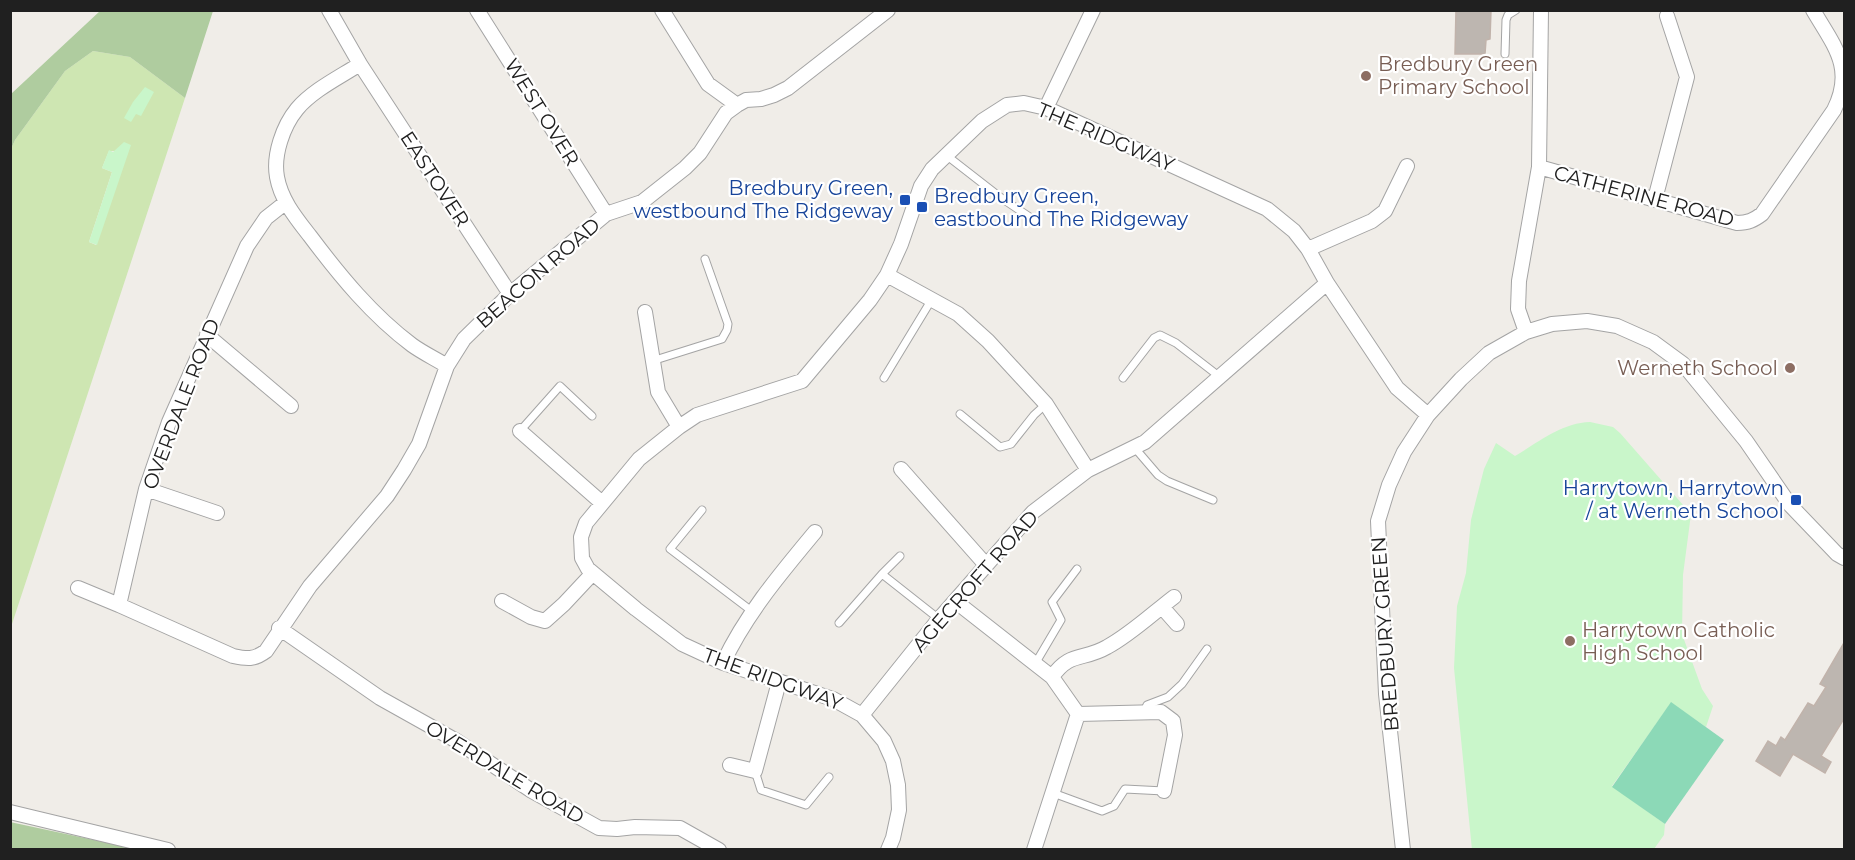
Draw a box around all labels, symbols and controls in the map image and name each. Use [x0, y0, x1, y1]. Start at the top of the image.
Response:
place label: Bredbury Green Primary School [1378, 52, 1538, 99]
street label: WEST OVER [500, 54, 584, 170]
marker: Bredbury Green Primary School [1359, 69, 1373, 83]
street label: THE RIDGWAY [1034, 97, 1178, 177]
street label: EASTOVER [395, 127, 475, 231]
street label: CATHERINE ROAD [1551, 160, 1737, 232]
place label: Bredbury Green, westbound The Ridgeway [633, 176, 893, 223]
place label: Bredbury Green, eastbound The Ridgeway [934, 184, 1188, 231]
marker: Bredbury Green, westbound The Ridgeway [898, 193, 912, 207]
marker: Bredbury Green, eastbound The Ridgeway [915, 200, 929, 214]
street label: BEACON ROAD [471, 213, 605, 333]
street label: OVERDALE ROAD [137, 315, 225, 493]
place label: Werneth School [1617, 356, 1778, 380]
marker: Werneth School [1783, 361, 1797, 375]
place label: Harrytown, Harrytown / at Werneth School [1563, 476, 1784, 523]
marker: Harrytown, Harrytown / at Werneth School [1789, 493, 1803, 507]
street label: AGECROFT ROAD [907, 505, 1043, 657]
street label: BREDBURY GREEN [1366, 536, 1404, 732]
place label: Harrytown Catholic High School [1582, 618, 1775, 665]
marker: Harrytown Catholic High School [1563, 634, 1577, 648]
street label: THE RIDGWAY [700, 643, 846, 715]
street label: OVERDALE ROAD [421, 715, 589, 829]

